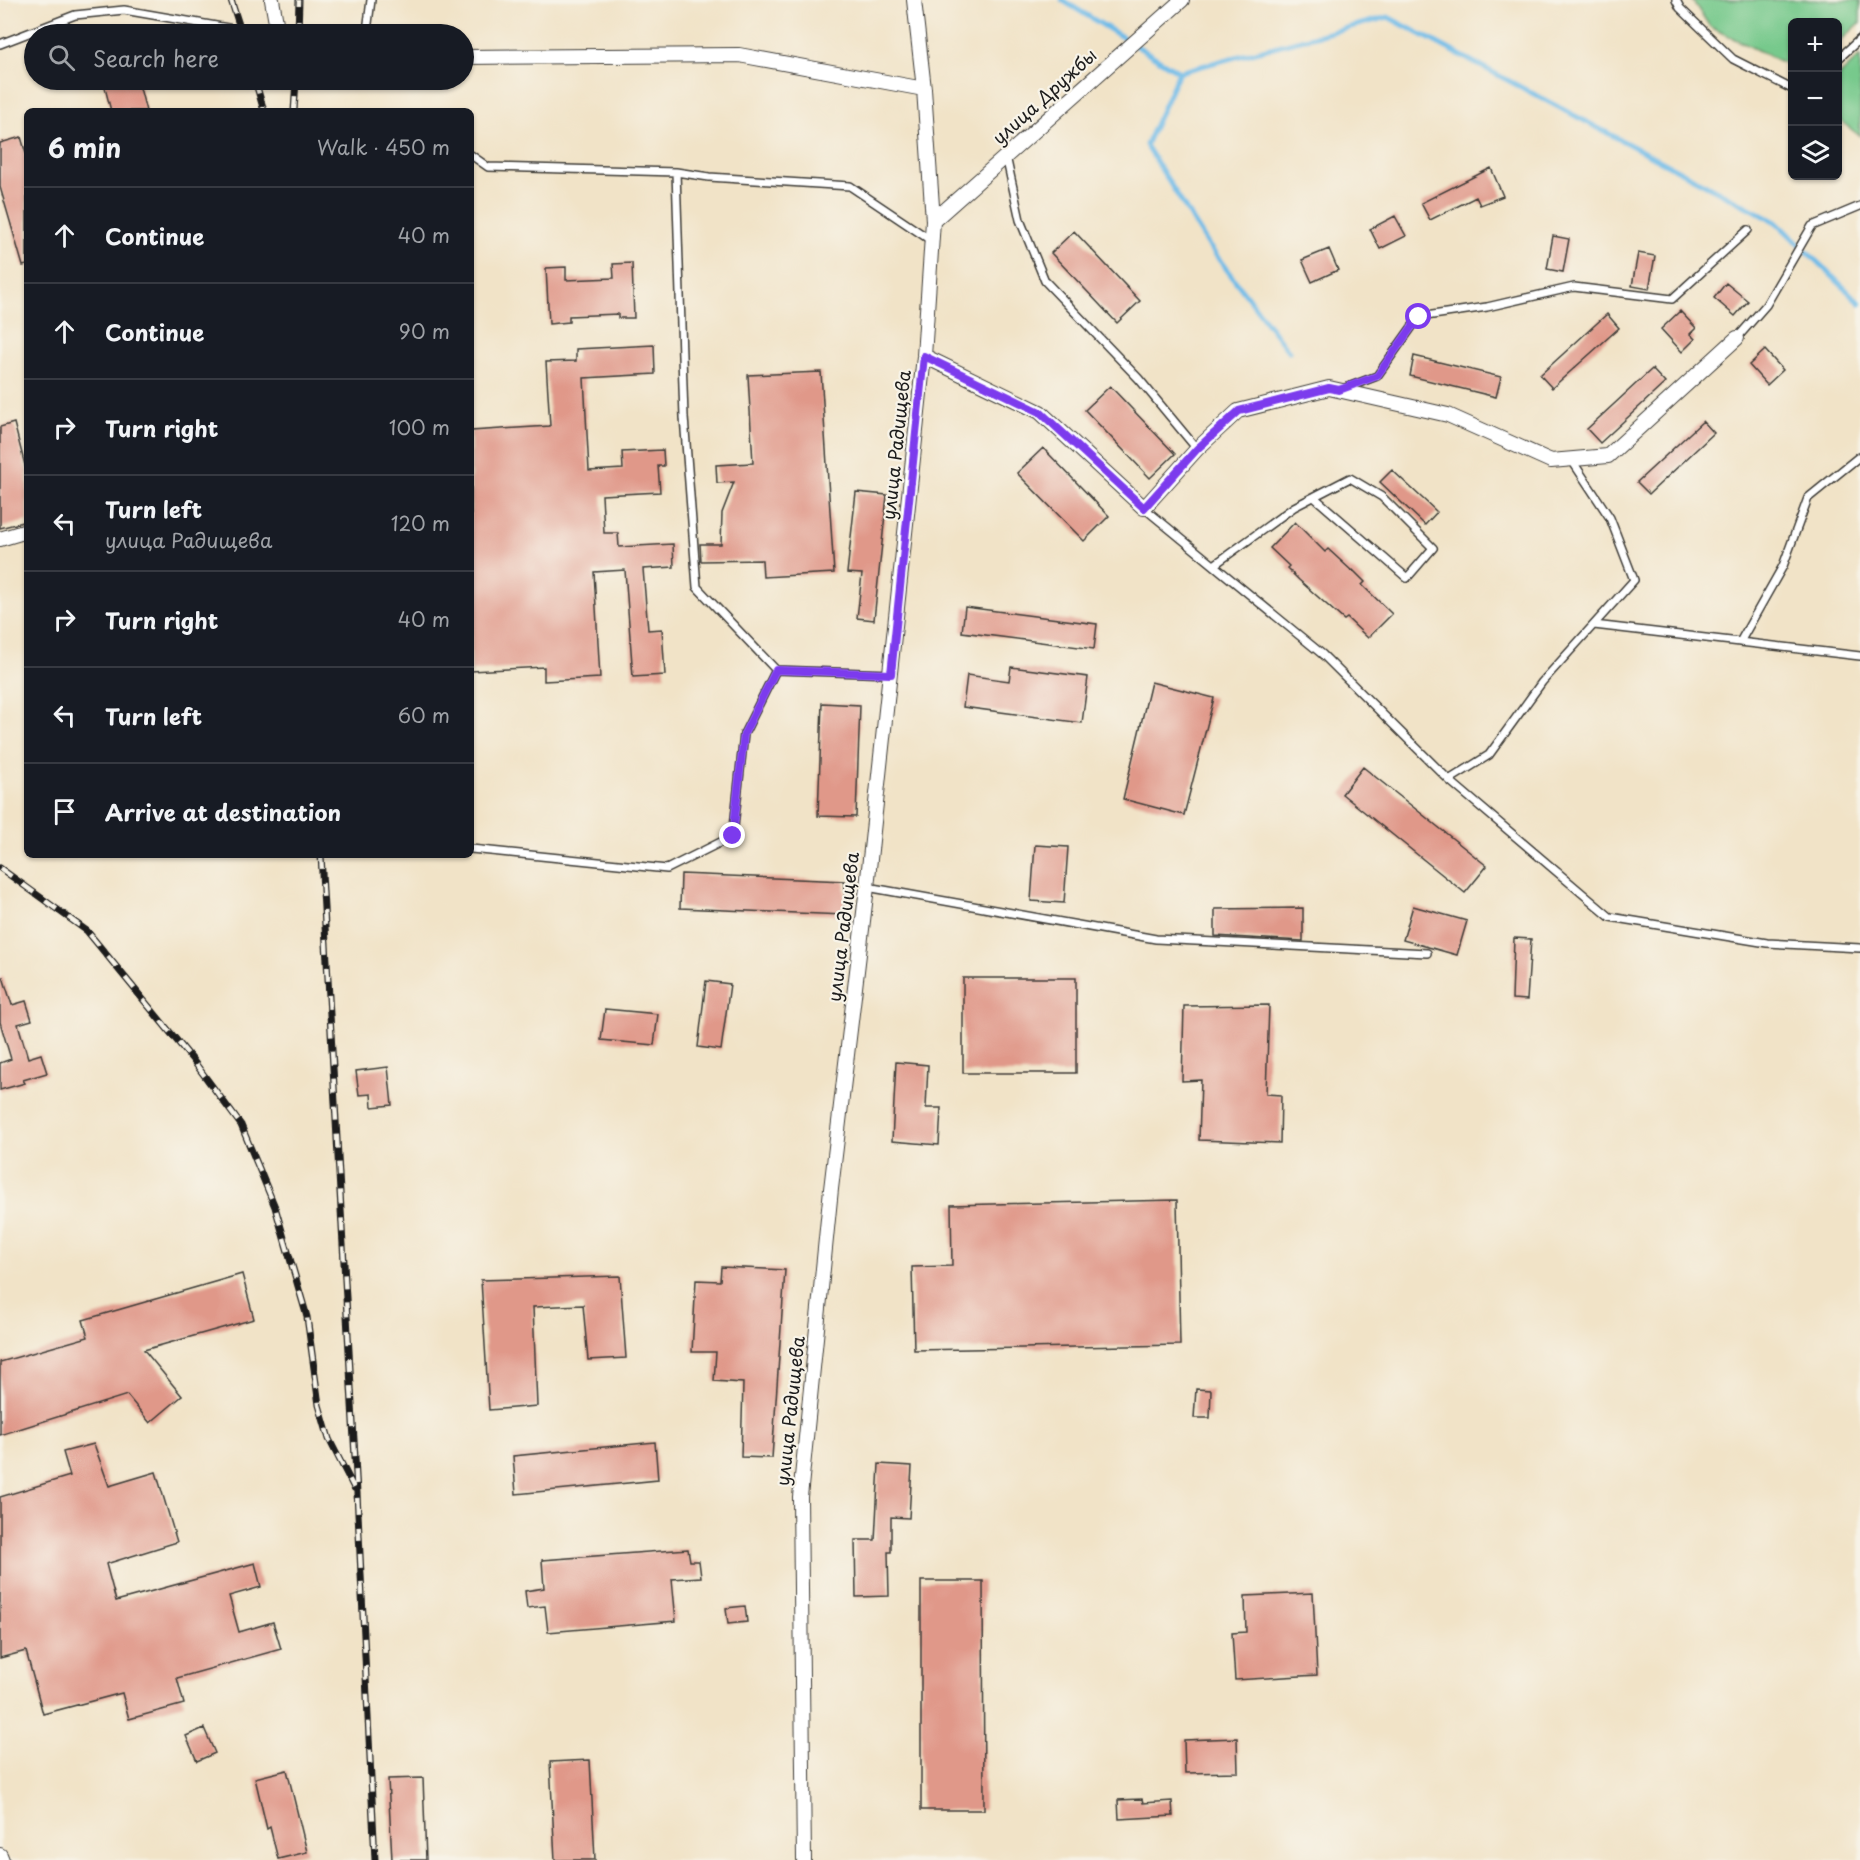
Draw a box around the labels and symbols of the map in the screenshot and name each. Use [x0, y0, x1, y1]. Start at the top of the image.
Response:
street label: улица Дружбы [986, 42, 1102, 150]
route start [1405, 303, 1431, 329]
street label: улица Радищева [874, 368, 917, 521]
route end [719, 822, 745, 848]
street label: улица Радищева [820, 850, 865, 1003]
street label: улица Радищева [768, 1334, 811, 1487]

